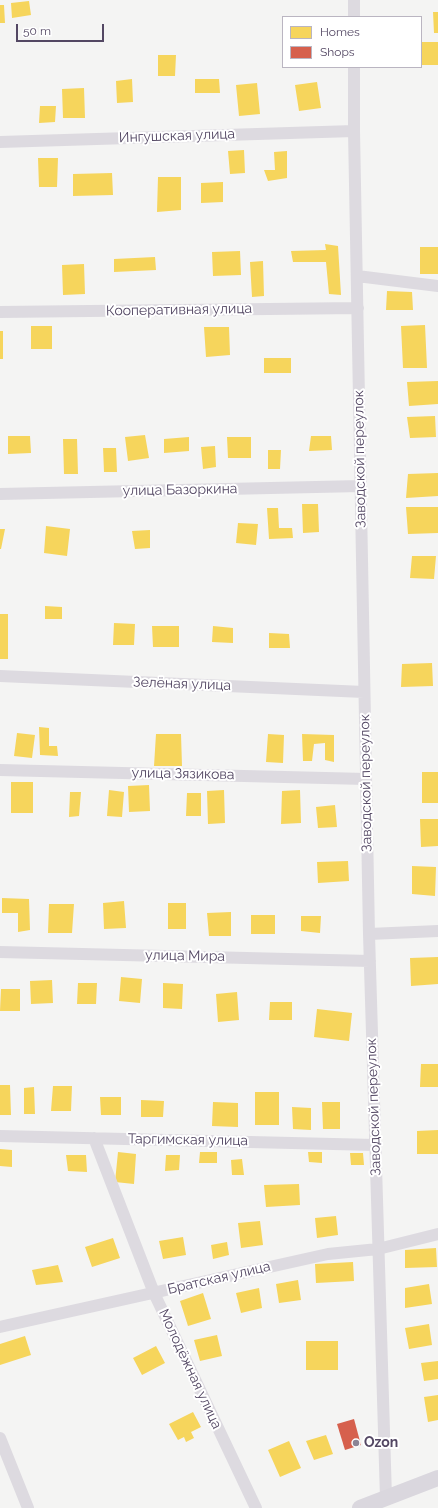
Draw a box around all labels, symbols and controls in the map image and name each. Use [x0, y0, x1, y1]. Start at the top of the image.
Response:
scale bar [18, 16, 106, 42]
legend [282, 16, 422, 68]
text: 50 m [23, 24, 51, 38]
text: Homes [320, 25, 360, 39]
text: Shops [320, 45, 355, 59]
street label: Ингушская улица [119, 126, 235, 146]
street label: Кооперативная улица [106, 300, 252, 320]
street label: Заводской переулок [350, 390, 370, 528]
street label: улица Базоркина [122, 481, 238, 499]
street label: Зелёная улица [133, 674, 231, 694]
street label: Заводской переулок [356, 714, 376, 852]
street label: улица Зязикова [131, 765, 235, 783]
street label: улица Мира [145, 947, 225, 965]
street label: Заводской переулок [363, 1038, 385, 1176]
street label: Таргимская улица [128, 1131, 248, 1149]
street label: Братская улица [166, 1258, 272, 1298]
street label: Молодёжная улица [155, 1306, 225, 1432]
place label: Ozon [364, 1435, 398, 1451]
marker: Ozon [351, 1438, 361, 1448]

